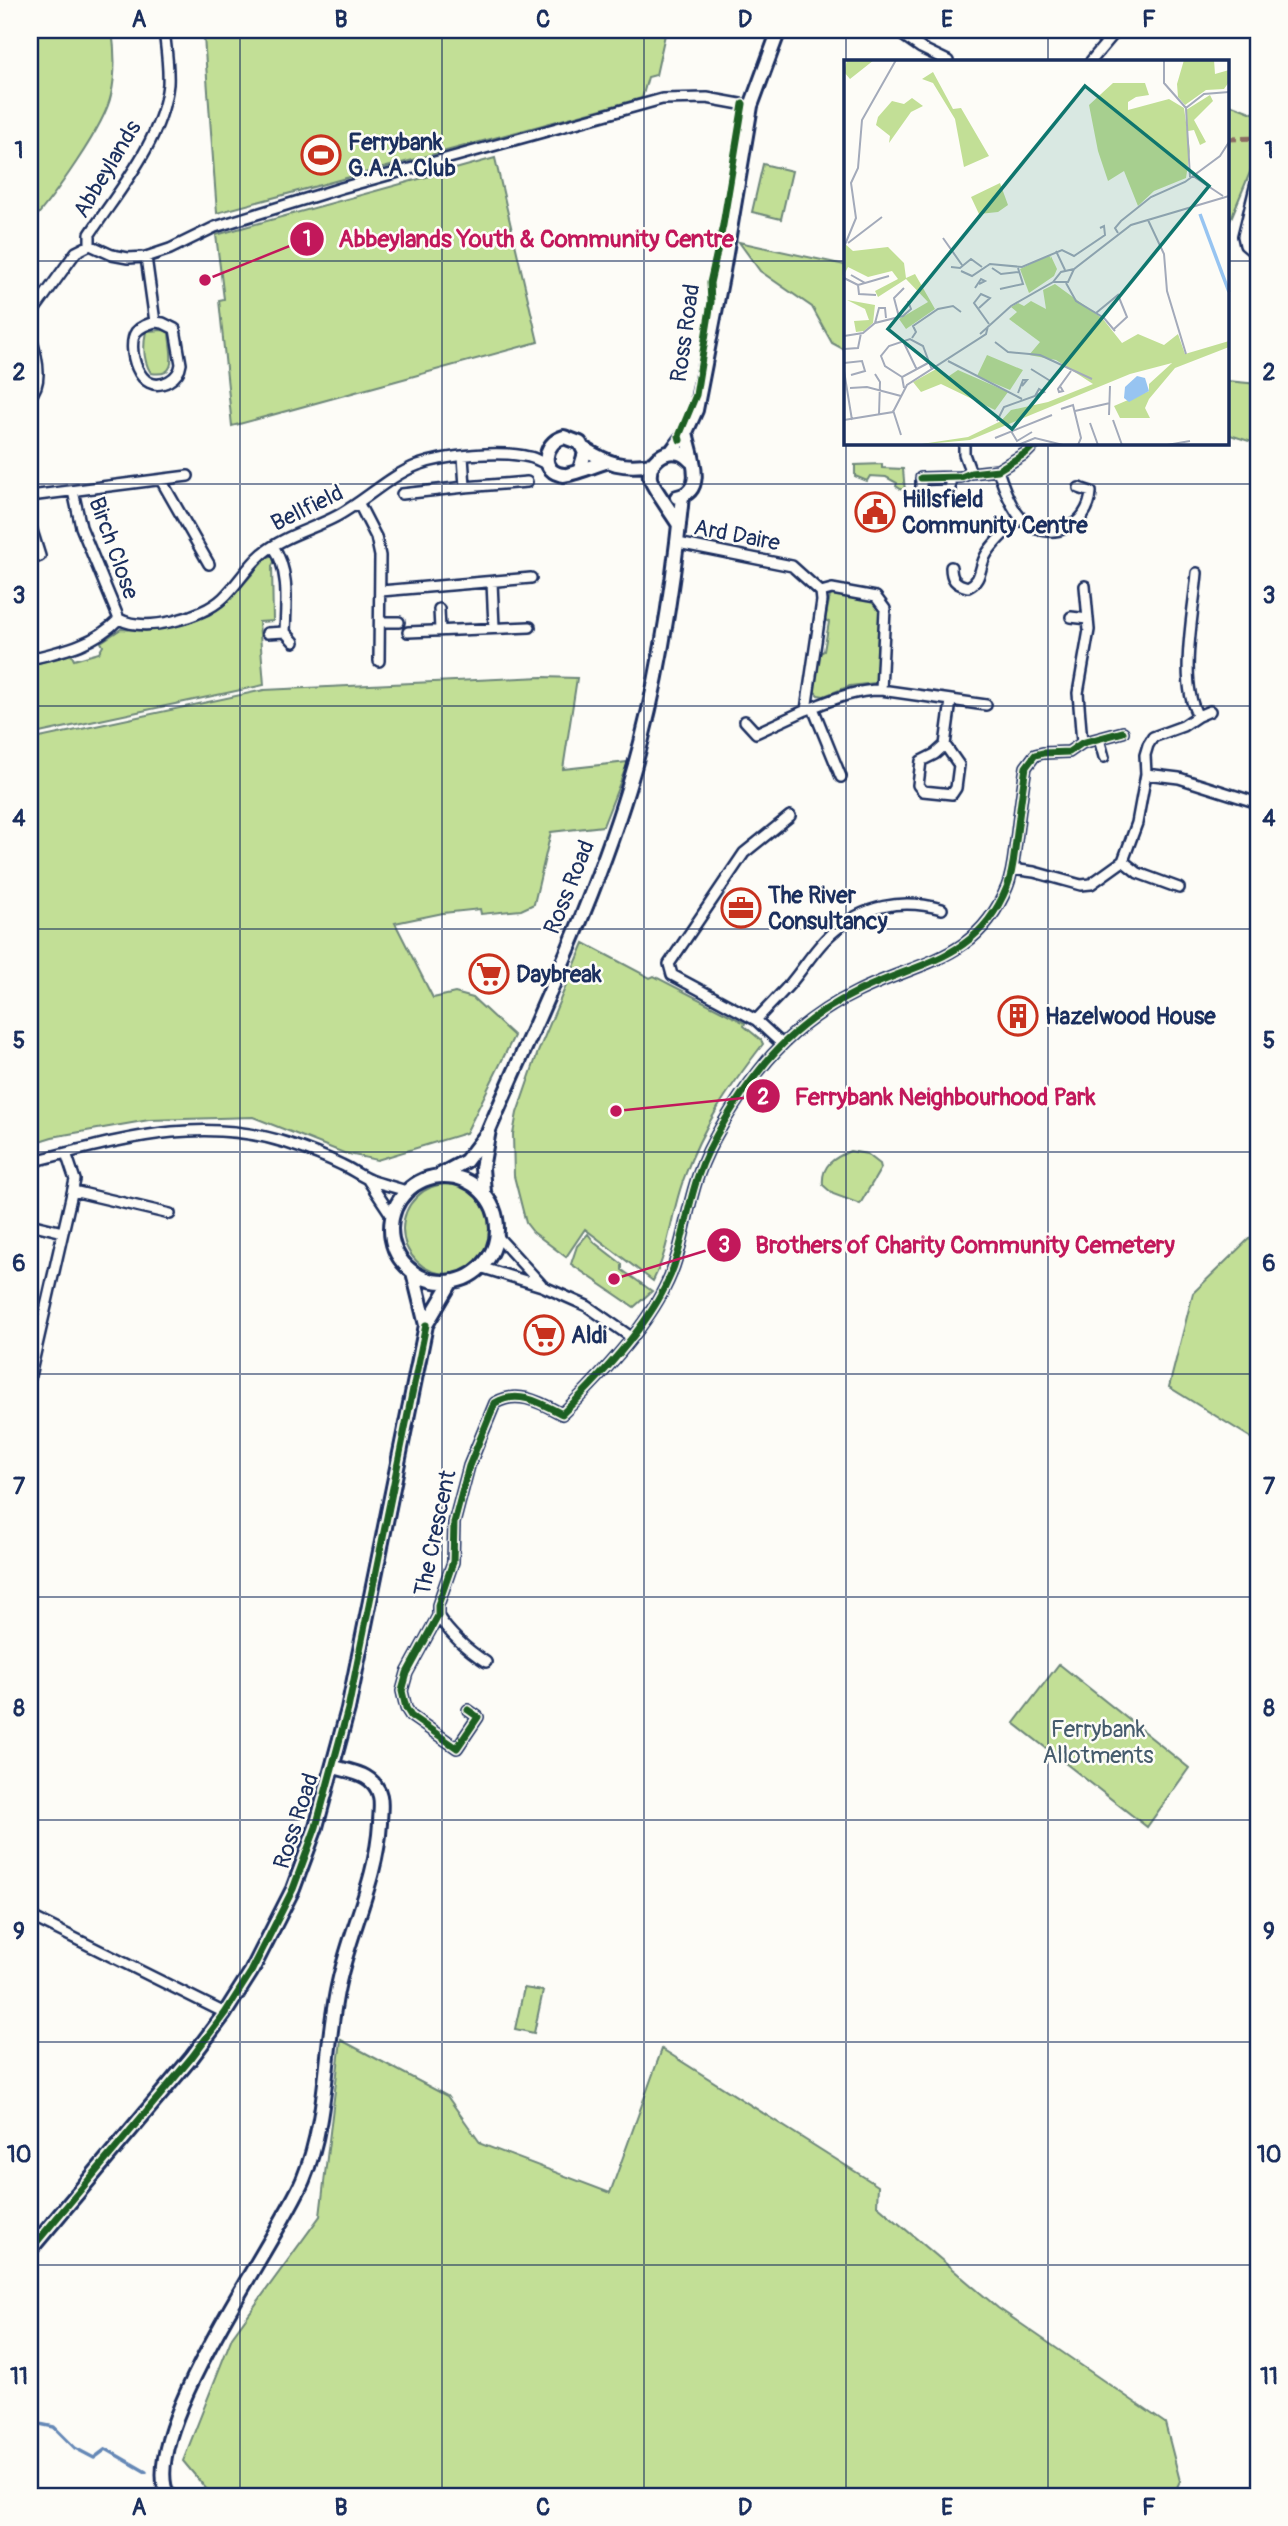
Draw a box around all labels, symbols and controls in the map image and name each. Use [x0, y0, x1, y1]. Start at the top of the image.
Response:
text: A [132, 5, 147, 34]
text: B [334, 5, 348, 34]
text: C [536, 5, 550, 34]
text: D [738, 5, 752, 34]
text: E [941, 5, 953, 34]
text: F [1142, 5, 1156, 34]
inset map [844, 60, 1228, 444]
street label: Abbeylands [67, 115, 147, 223]
place label: Ferrybank G.A.A. Club [348, 128, 456, 183]
sports icon: Ferrybank G.A.A. Club [300, 134, 342, 176]
text: 1 [15, 136, 24, 165]
text: 1 [1265, 136, 1274, 165]
callout: Abbeylands Youth & Community Centre [289, 216, 748, 261]
text: Abbeylands Youth & Community Centre [338, 225, 735, 254]
text: 1 [303, 226, 311, 253]
street label: Ross Road [664, 282, 706, 384]
text: 2 [13, 358, 26, 387]
text: 2 [1263, 358, 1276, 387]
street label: Bellfield [266, 478, 348, 538]
place label: Hillsfield Community Centre [902, 485, 1088, 540]
public building icon: Hillsfield Community Centre [854, 491, 896, 533]
street label: Birch Close [82, 493, 146, 604]
street label: Ard Daire [691, 512, 783, 558]
text: 3 [13, 581, 25, 610]
text: 3 [1263, 581, 1275, 610]
text: 4 [12, 804, 26, 833]
text: 4 [1262, 804, 1276, 833]
street label: Ross Road [537, 836, 601, 938]
place label: The River Consultancy [767, 881, 888, 936]
office icon: The River Consultancy [720, 887, 762, 929]
supermarket icon: Daybreak [468, 953, 510, 995]
place label: Daybreak [516, 960, 602, 989]
building icon: Hazelwood House [997, 995, 1039, 1037]
place label: Hazelwood House [1045, 1002, 1216, 1031]
text: 5 [13, 1026, 25, 1055]
text: 5 [1263, 1026, 1275, 1055]
callout: Ferrybank Neighbourhood Park [746, 1074, 1110, 1119]
text: Ferrybank Neighbourhood Park [794, 1083, 1097, 1112]
text: 2 [757, 1084, 769, 1111]
callout: Brothers of Charity Community Cemetery [706, 1222, 1189, 1267]
text: Brothers of Charity Community Cemetery [755, 1231, 1175, 1260]
text: 3 [718, 1232, 730, 1259]
text: 6 [12, 1249, 26, 1278]
text: 6 [1262, 1249, 1276, 1278]
supermarket icon: Aldi [523, 1314, 565, 1356]
place label: Aldi [571, 1321, 607, 1350]
street label: The Crescent [408, 1467, 463, 1599]
text: 7 [13, 1472, 26, 1501]
text: 7 [1263, 1472, 1276, 1501]
text: 8 [13, 1694, 25, 1723]
text: 8 [1263, 1694, 1275, 1723]
park label: Ferrybank Allotments [1042, 1715, 1154, 1770]
street label: Ross Road [267, 1770, 325, 1872]
text: 9 [13, 1917, 25, 1946]
text: 9 [1263, 1917, 1275, 1946]
text: 10 [7, 2140, 31, 2169]
text: 10 [1257, 2140, 1281, 2169]
text: 11 [10, 2362, 28, 2391]
text: 11 [1260, 2362, 1278, 2391]
text: A [132, 2493, 147, 2522]
text: B [334, 2493, 348, 2522]
text: C [536, 2493, 550, 2522]
text: D [738, 2493, 752, 2522]
text: E [941, 2493, 953, 2522]
text: F [1142, 2493, 1156, 2522]

